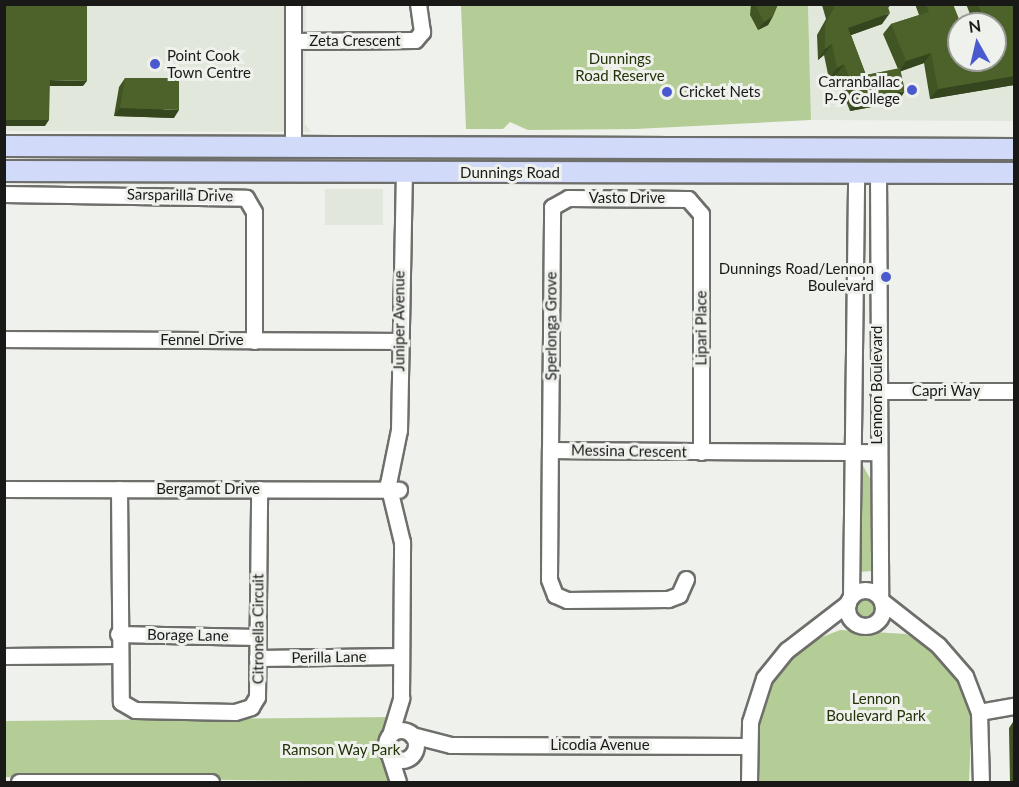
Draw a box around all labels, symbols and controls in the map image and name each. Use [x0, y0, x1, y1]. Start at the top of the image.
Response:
north arrow [947, 12, 1007, 72]
text: N [967, 15, 982, 36]
street label: Zeta Crescent [309, 32, 401, 50]
place label: Point Cook Town Centre [167, 46, 251, 81]
park label: Dunnings Road Reserve [575, 49, 665, 84]
marker: Point Cook Town Centre [148, 57, 162, 71]
place label: Carranballac P-9 College [818, 72, 900, 107]
place label: Cricket Nets [679, 83, 760, 101]
marker: Carranballac P-9 College [905, 83, 919, 97]
marker: Cricket Nets [660, 85, 674, 99]
street label: Dunnings Road [460, 164, 560, 182]
street label: Sarsparilla Drive [127, 185, 233, 205]
street label: Vasto Drive [589, 189, 665, 207]
place label: Dunnings Road/Lennon Boulevard [719, 259, 874, 294]
street label: Juniper Avenue [390, 270, 408, 372]
marker: Dunnings Road/Lennon Boulevard [879, 270, 893, 284]
street label: Sperlonga Grove [542, 271, 560, 381]
street label: Lipari Place [692, 291, 710, 365]
street label: Lennon Boulevard [868, 326, 886, 444]
street label: Fennel Drive [160, 331, 244, 349]
street label: Capri Way [912, 382, 980, 400]
street label: Messina Crescent [571, 441, 687, 461]
street label: Bergamot Drive [156, 480, 260, 498]
street label: Citronella Circuit [249, 574, 267, 684]
street label: Borage Lane [147, 625, 229, 645]
street label: Perilla Lane [291, 647, 367, 667]
park label: Lennon Boulevard Park [826, 689, 926, 724]
street label: Licodia Avenue [550, 736, 650, 754]
park label: Ramson Way Park [281, 741, 401, 759]

